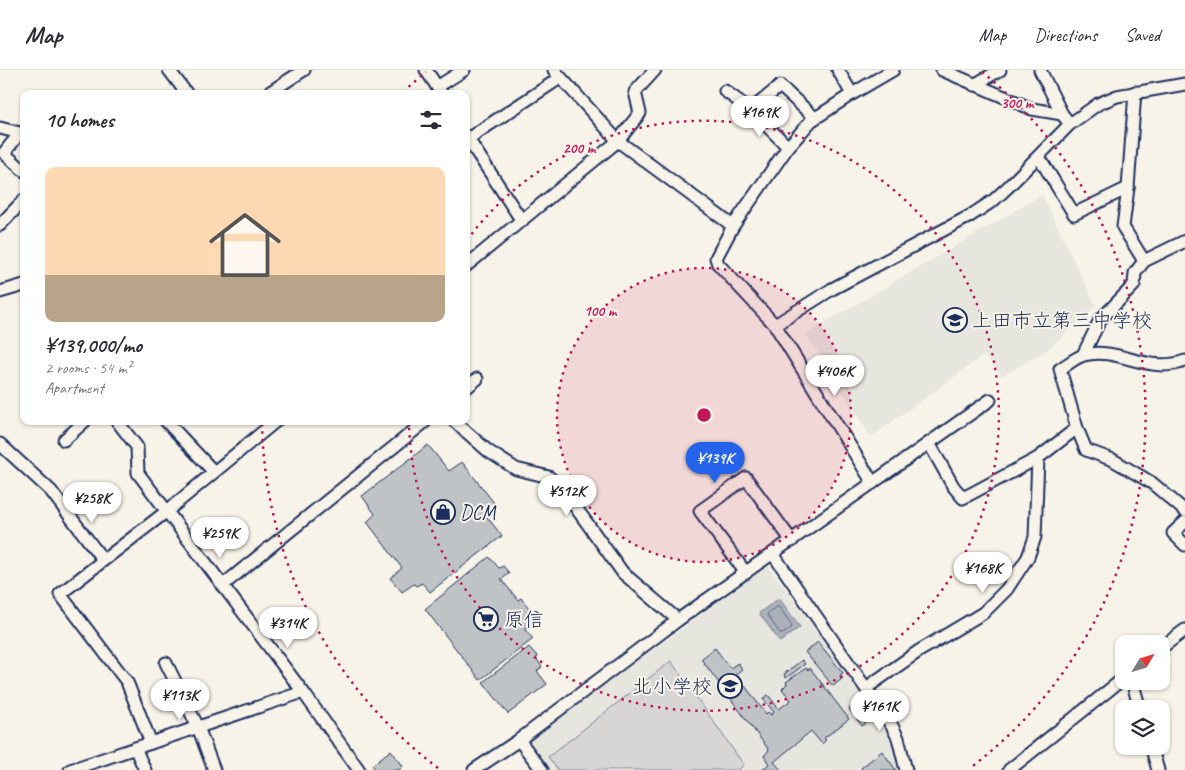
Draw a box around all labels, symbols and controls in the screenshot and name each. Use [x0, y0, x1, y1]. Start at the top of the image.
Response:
text: Map [25, 20, 62, 50]
text: Map [979, 24, 1006, 46]
text: Directions [1034, 24, 1097, 46]
text: Saved [1125, 24, 1160, 46]
text: 300 m [1001, 94, 1035, 113]
pin: ¥169K [725, 96, 795, 138]
text: ¥169K [741, 102, 779, 122]
icon: filters [417, 106, 445, 134]
text: 10 homes [45, 107, 114, 133]
text: 200 m [563, 139, 597, 158]
icon: home [200, 200, 290, 290]
text: 100 m [584, 302, 618, 321]
school or university icon: 上田市立第三中学校 [942, 307, 968, 333]
place label: 上田市立第三中学校 [972, 308, 1152, 333]
text: ¥139,000/mo [45, 332, 142, 358]
pin: ¥406K [800, 354, 870, 397]
text: 2 rooms · 54 m² [45, 358, 131, 378]
text: ¥406K [816, 361, 854, 381]
text: Apartment [45, 378, 104, 398]
centre of rings [695, 406, 713, 424]
pin: ¥139K [680, 442, 750, 484]
text: ¥139K [697, 448, 733, 468]
pin: ¥512K [532, 474, 602, 517]
text: ¥512K [549, 481, 585, 501]
pin: ¥258K [57, 482, 127, 524]
text: ¥258K [74, 488, 110, 508]
shop icon: DCM [430, 499, 456, 525]
place label: DCM [460, 500, 497, 525]
pin: ¥259K [185, 516, 255, 559]
text: ¥259K [202, 523, 238, 543]
pin: ¥168K [948, 552, 1018, 594]
text: ¥168K [964, 558, 1002, 578]
pin: ¥314K [253, 606, 323, 649]
supermarket icon: 原信 [473, 606, 499, 632]
place label: 原信 [504, 607, 544, 632]
text: ¥314K [270, 613, 306, 633]
north arrow [1115, 635, 1170, 690]
map controls [1115, 635, 1170, 755]
school or university icon: 北小学校 [717, 673, 743, 699]
place label: 北小学校 [632, 674, 712, 699]
pin: ¥113K [145, 678, 215, 721]
text: ¥113K [162, 685, 198, 705]
pin: ¥161K [845, 690, 915, 732]
text: ¥161K [861, 696, 899, 716]
button: layers [1115, 700, 1170, 755]

